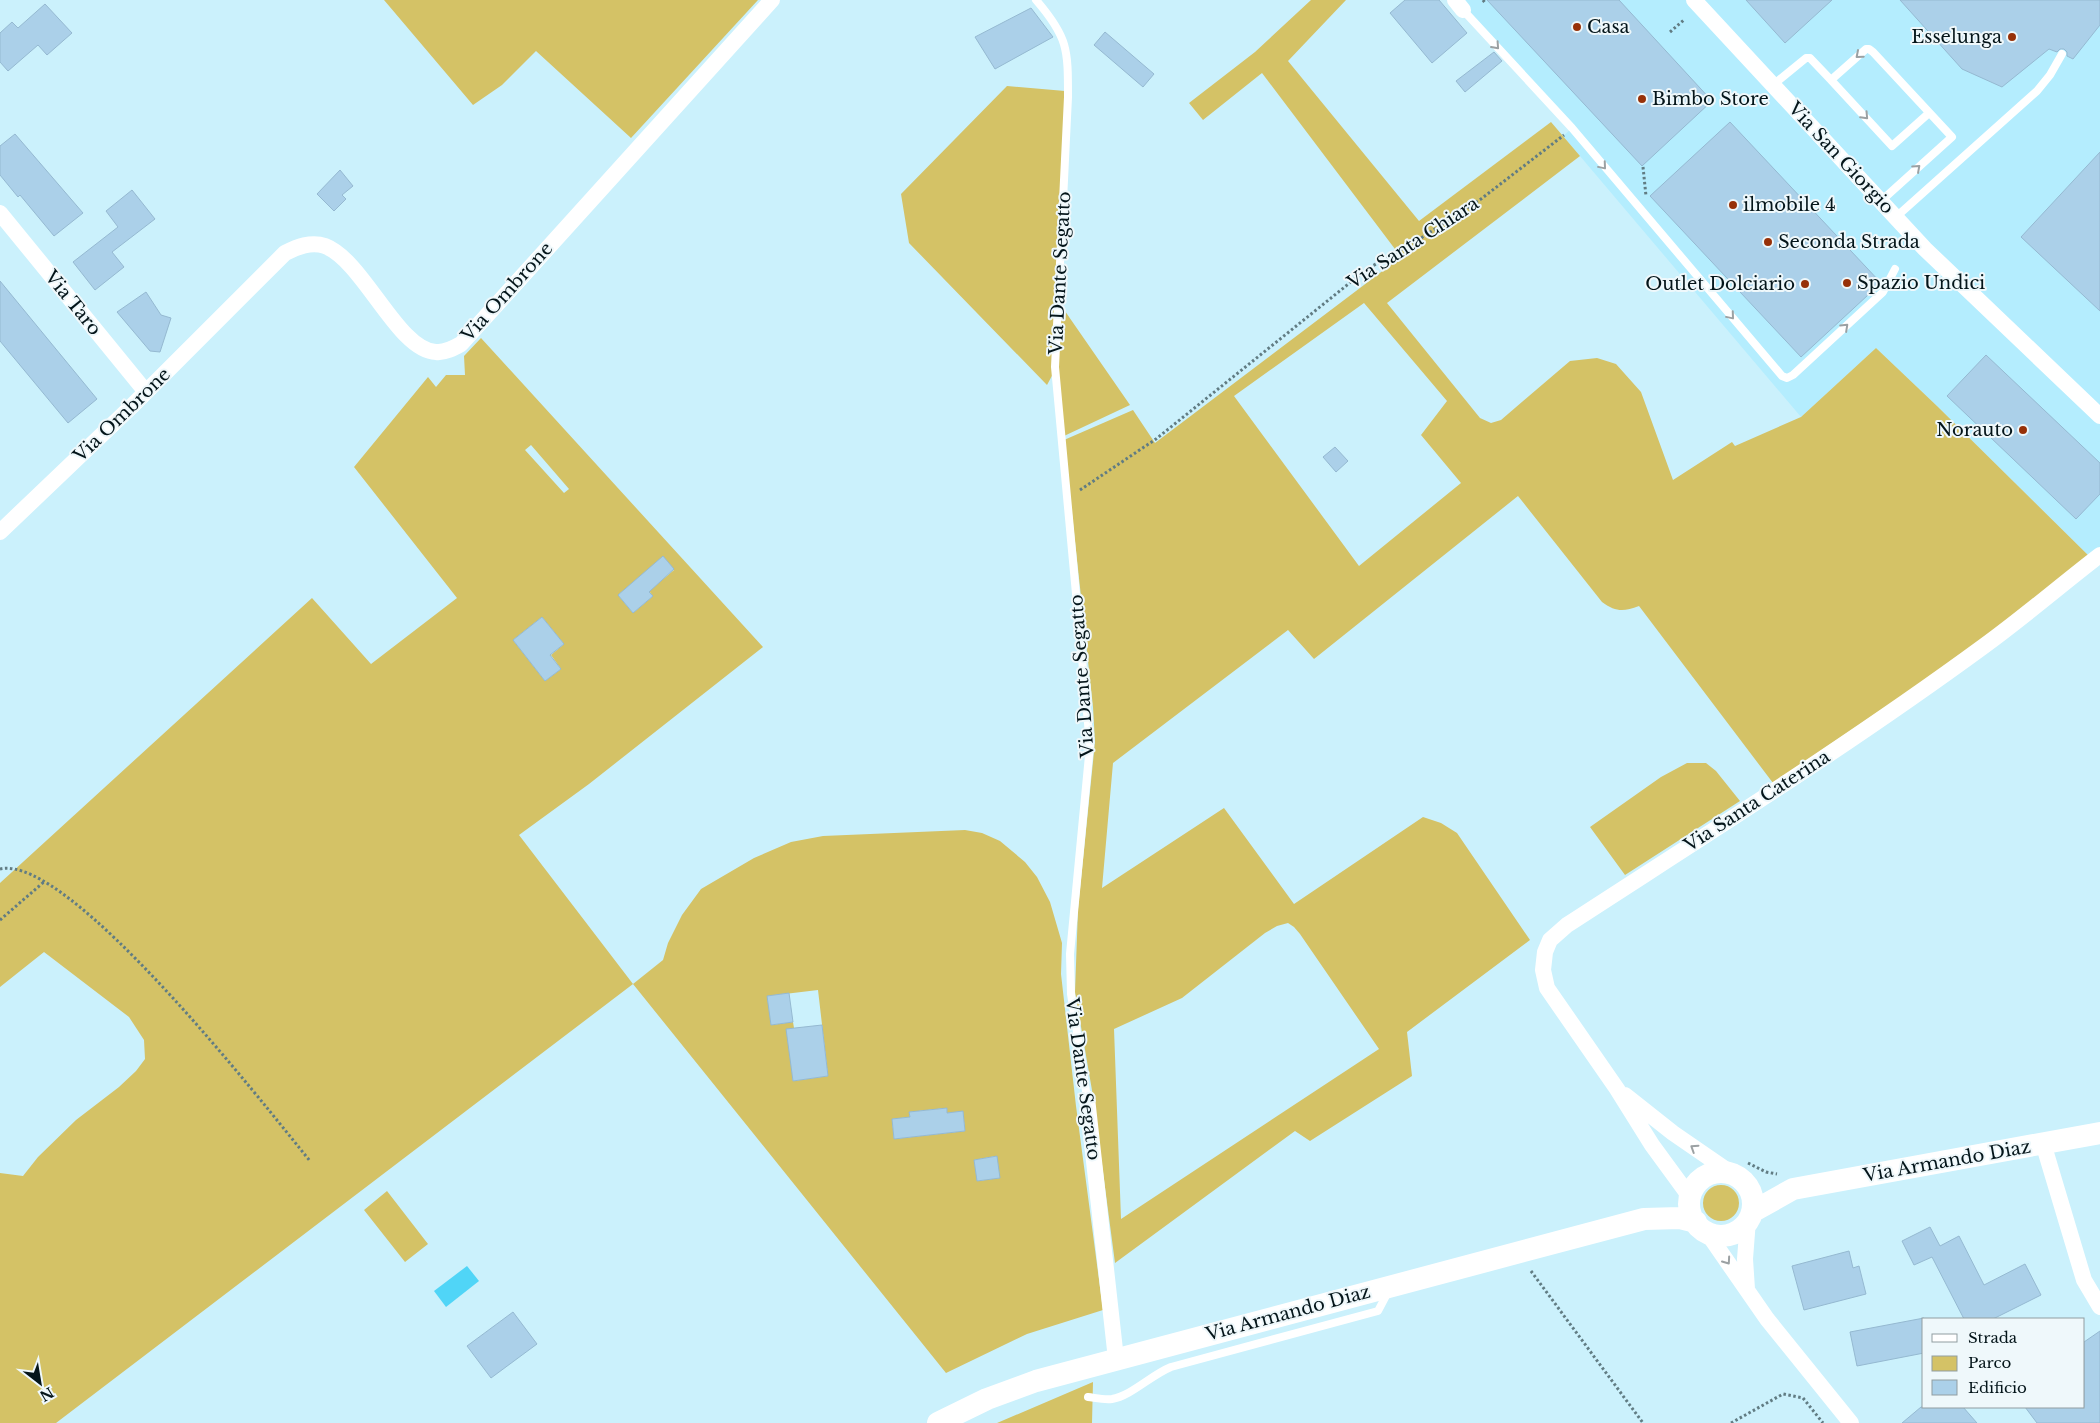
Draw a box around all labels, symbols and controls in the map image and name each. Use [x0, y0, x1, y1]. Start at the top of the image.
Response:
place label: Casa [1587, 16, 1630, 38]
marker: Casa [1571, 21, 1583, 33]
place label: Esselunga [1911, 26, 2002, 48]
marker: Esselunga [2006, 31, 2018, 43]
one-way arrow [1490, 40, 1499, 49]
one-way arrow [1856, 49, 1865, 58]
place label: Bimbo Store [1652, 88, 1769, 110]
marker: Bimbo Store [1636, 93, 1648, 105]
street label: Via San Giorgio [1783, 97, 1899, 219]
one-way arrow [1859, 110, 1868, 119]
one-way arrow [1597, 160, 1606, 169]
one-way arrow [1911, 165, 1920, 174]
street label: Via Dante Segatto [1045, 191, 1075, 356]
street label: Via Santa Chiara [1342, 192, 1483, 294]
place label: ilmobile 4 [1743, 194, 1836, 216]
marker: ilmobile 4 [1727, 199, 1739, 211]
place label: Seconda Strada [1778, 231, 1920, 253]
marker: Seconda Strada [1762, 236, 1774, 248]
street label: Via Ombrone [456, 238, 557, 347]
street label: Via Taro [40, 265, 106, 340]
place label: Spazio Undici [1857, 272, 1985, 294]
place label: Outlet Dolciario [1645, 273, 1795, 295]
marker: Spazio Undici [1841, 277, 1853, 289]
marker: Outlet Dolciario [1799, 278, 1811, 290]
one-way arrow [1725, 311, 1734, 320]
one-way arrow [1840, 324, 1849, 333]
street label: Via Ombrone [68, 363, 175, 467]
place label: Norauto [1936, 419, 2013, 441]
marker: Norauto [2017, 424, 2029, 436]
street label: Via Dante Segatto [1065, 594, 1099, 759]
street label: Via Santa Caterina [1679, 746, 1834, 857]
street label: Via Dante Segatto [1061, 996, 1105, 1162]
street label: Via Armando Diaz [1861, 1135, 2032, 1187]
one-way arrow [1690, 1144, 1699, 1154]
one-way arrow [1721, 1255, 1730, 1265]
street label: Via Armando Diaz [1202, 1280, 1373, 1346]
legend [1922, 1318, 2085, 1408]
text: Strada [1968, 1328, 2018, 1347]
text: Parco [1968, 1353, 2011, 1372]
north arrow [15, 1358, 65, 1408]
text: Edificio [1968, 1378, 2027, 1397]
text: N [36, 1383, 57, 1405]

